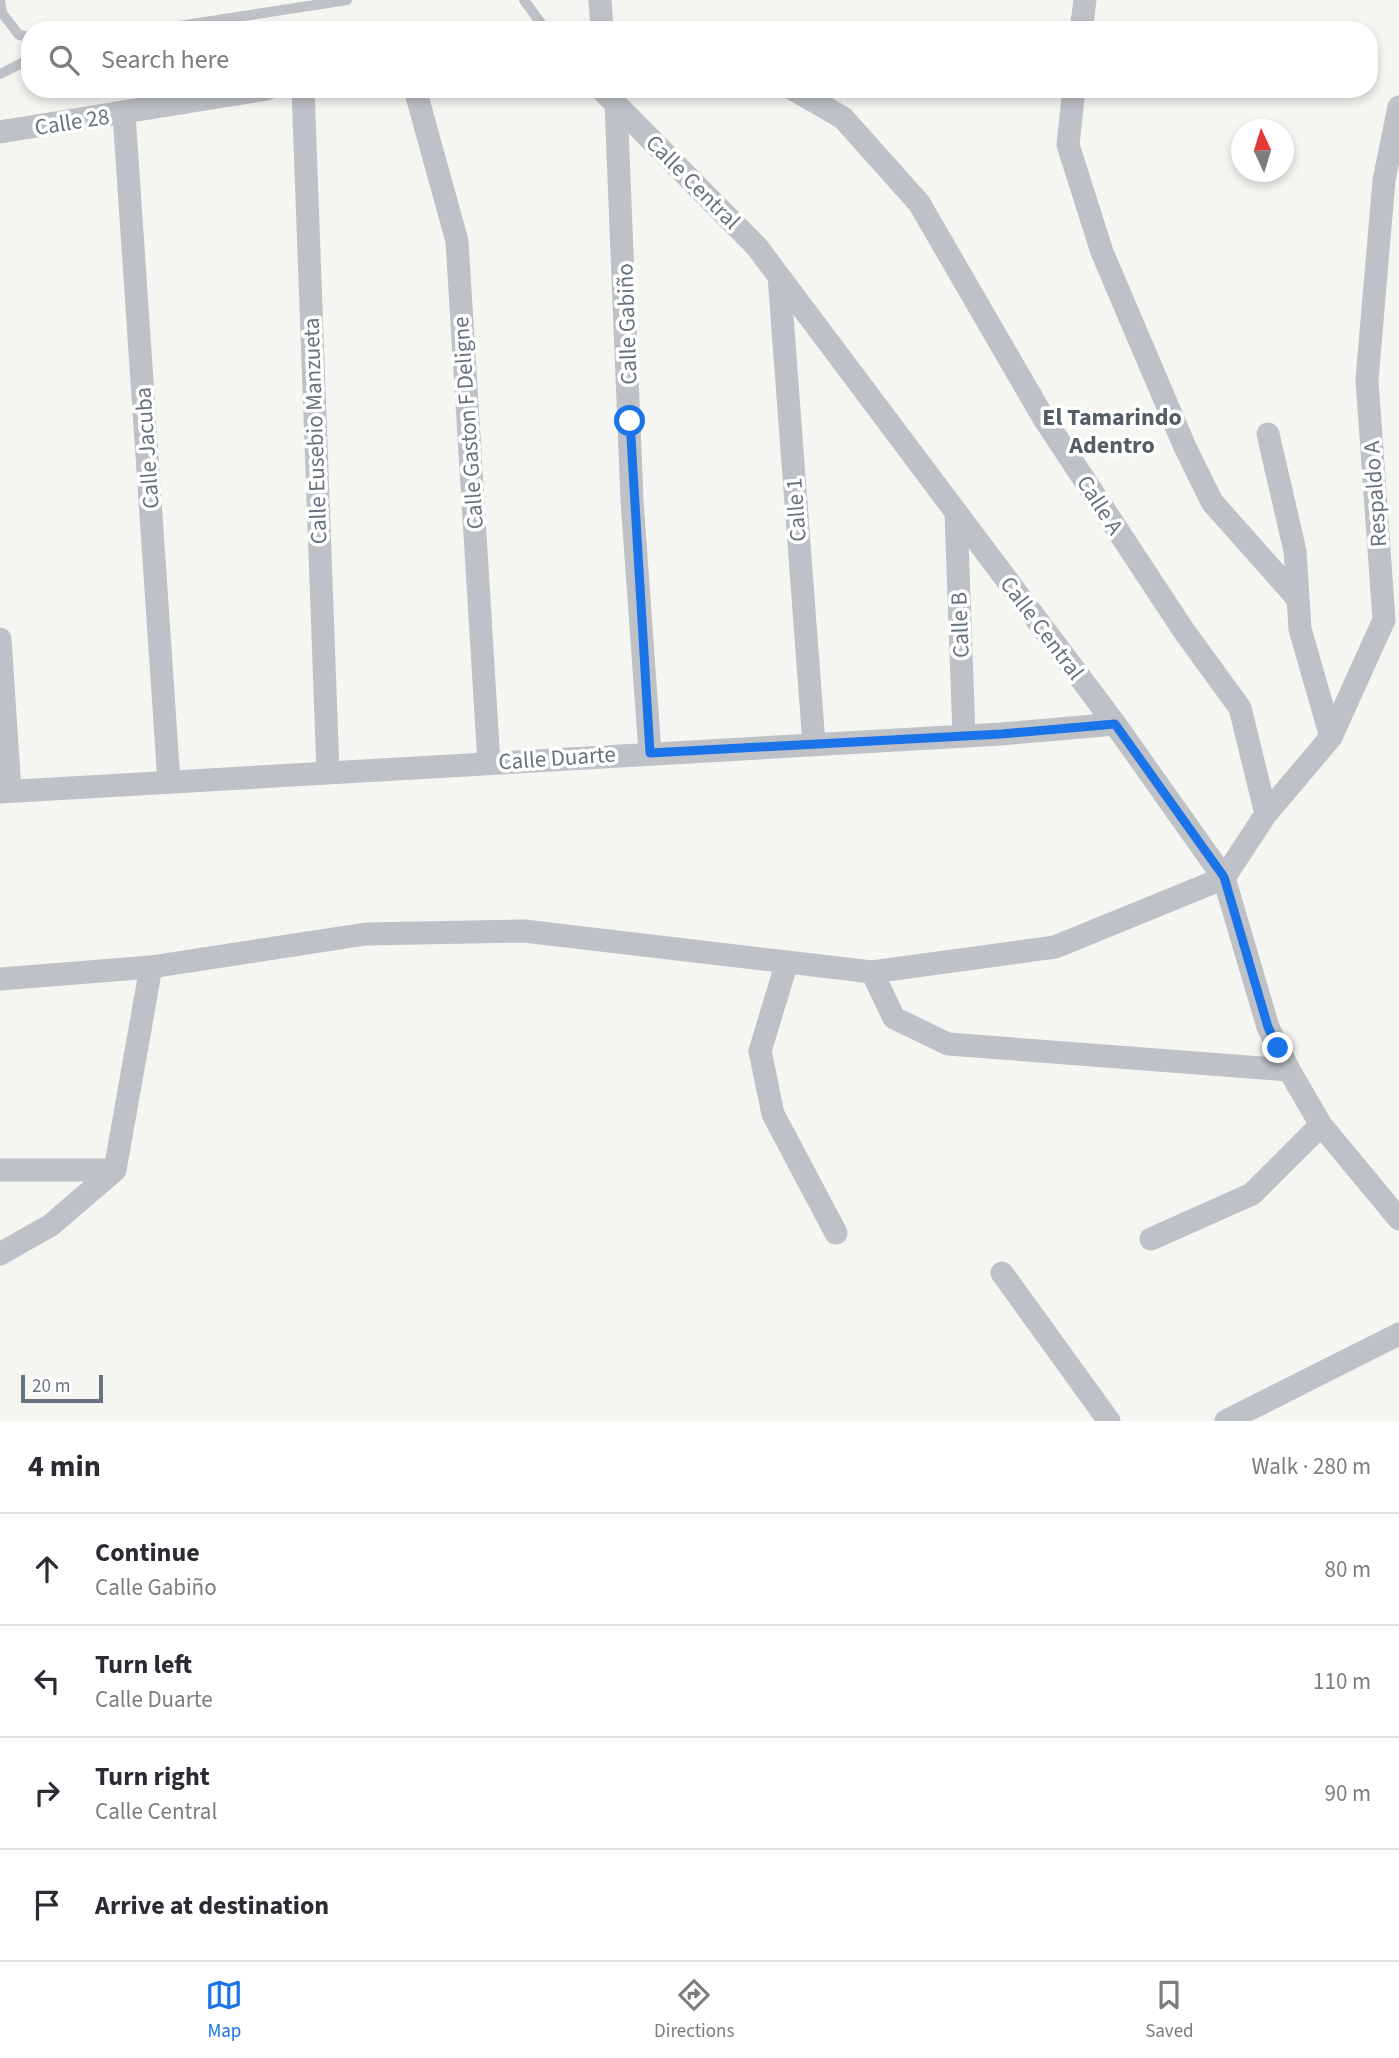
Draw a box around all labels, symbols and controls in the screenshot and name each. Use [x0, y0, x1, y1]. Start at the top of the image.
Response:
search box [21, 21, 1378, 98]
icon: search [45, 41, 83, 79]
text: Search here [101, 41, 229, 78]
street label: Calle 28 [32, 100, 112, 144]
north arrow [1231, 119, 1294, 182]
street label: Calle Central [638, 127, 748, 237]
street label: Calle Gabiño [608, 263, 646, 385]
street label: Calle Gaston F Deligne [444, 316, 492, 530]
street label: Calle Eusebio Manzueta [295, 317, 335, 545]
street label: Calle Jacuba [126, 386, 168, 510]
district label: El Tamarindo Adentro [1042, 400, 1182, 463]
route start [614, 405, 645, 436]
street label: Respaldo A [1355, 439, 1395, 548]
street label: Calle A [1068, 469, 1132, 542]
street label: Calle 1 [777, 477, 815, 543]
street label: Calle Central [992, 569, 1092, 687]
street label: Calle B [942, 591, 978, 659]
street label: Calle Duarte [497, 737, 617, 779]
route end [1262, 1032, 1293, 1063]
scale bar [21, 1372, 103, 1404]
text: 20 m [32, 1373, 70, 1400]
text: 4 min [28, 1445, 101, 1488]
text: Walk · 280 m [1252, 1450, 1371, 1483]
text: Continue [95, 1534, 200, 1571]
icon: ahead [28, 1550, 66, 1588]
text: 80 m [1324, 1553, 1371, 1586]
text: Calle Gabiño [95, 1571, 217, 1604]
text: Turn left [95, 1646, 192, 1683]
icon: left [28, 1662, 66, 1700]
text: 110 m [1313, 1665, 1371, 1698]
text: Calle Duarte [95, 1683, 213, 1716]
text: Turn right [95, 1758, 210, 1795]
icon: right [28, 1774, 66, 1812]
text: 90 m [1324, 1777, 1371, 1810]
text: Calle Central [95, 1795, 217, 1828]
icon: arrive [28, 1886, 66, 1924]
text: Arrive at destination [95, 1887, 329, 1924]
tab: Map [205, 1976, 243, 2045]
tab: Directions [654, 1976, 734, 2045]
tab: Saved [1145, 1976, 1194, 2045]

